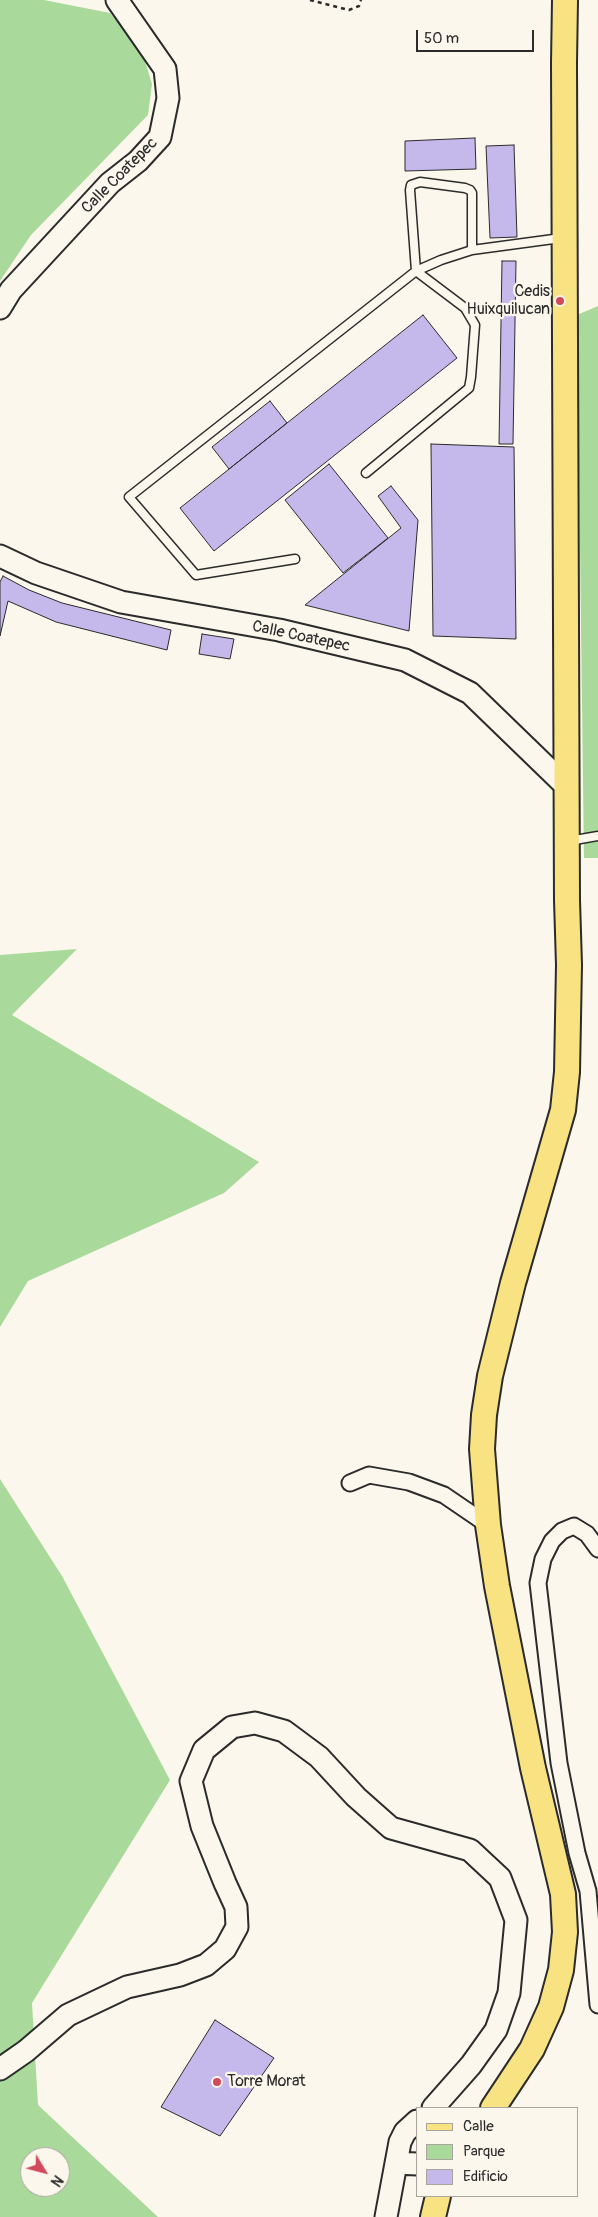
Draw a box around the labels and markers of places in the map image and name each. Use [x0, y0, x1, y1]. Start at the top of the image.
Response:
place label: Cedis Huixquilucan [467, 282, 550, 320]
marker: Cedis Huixquilucan [554, 295, 566, 307]
place label: Torre Morat [227, 2072, 305, 2092]
marker: Torre Morat [211, 2076, 223, 2088]

